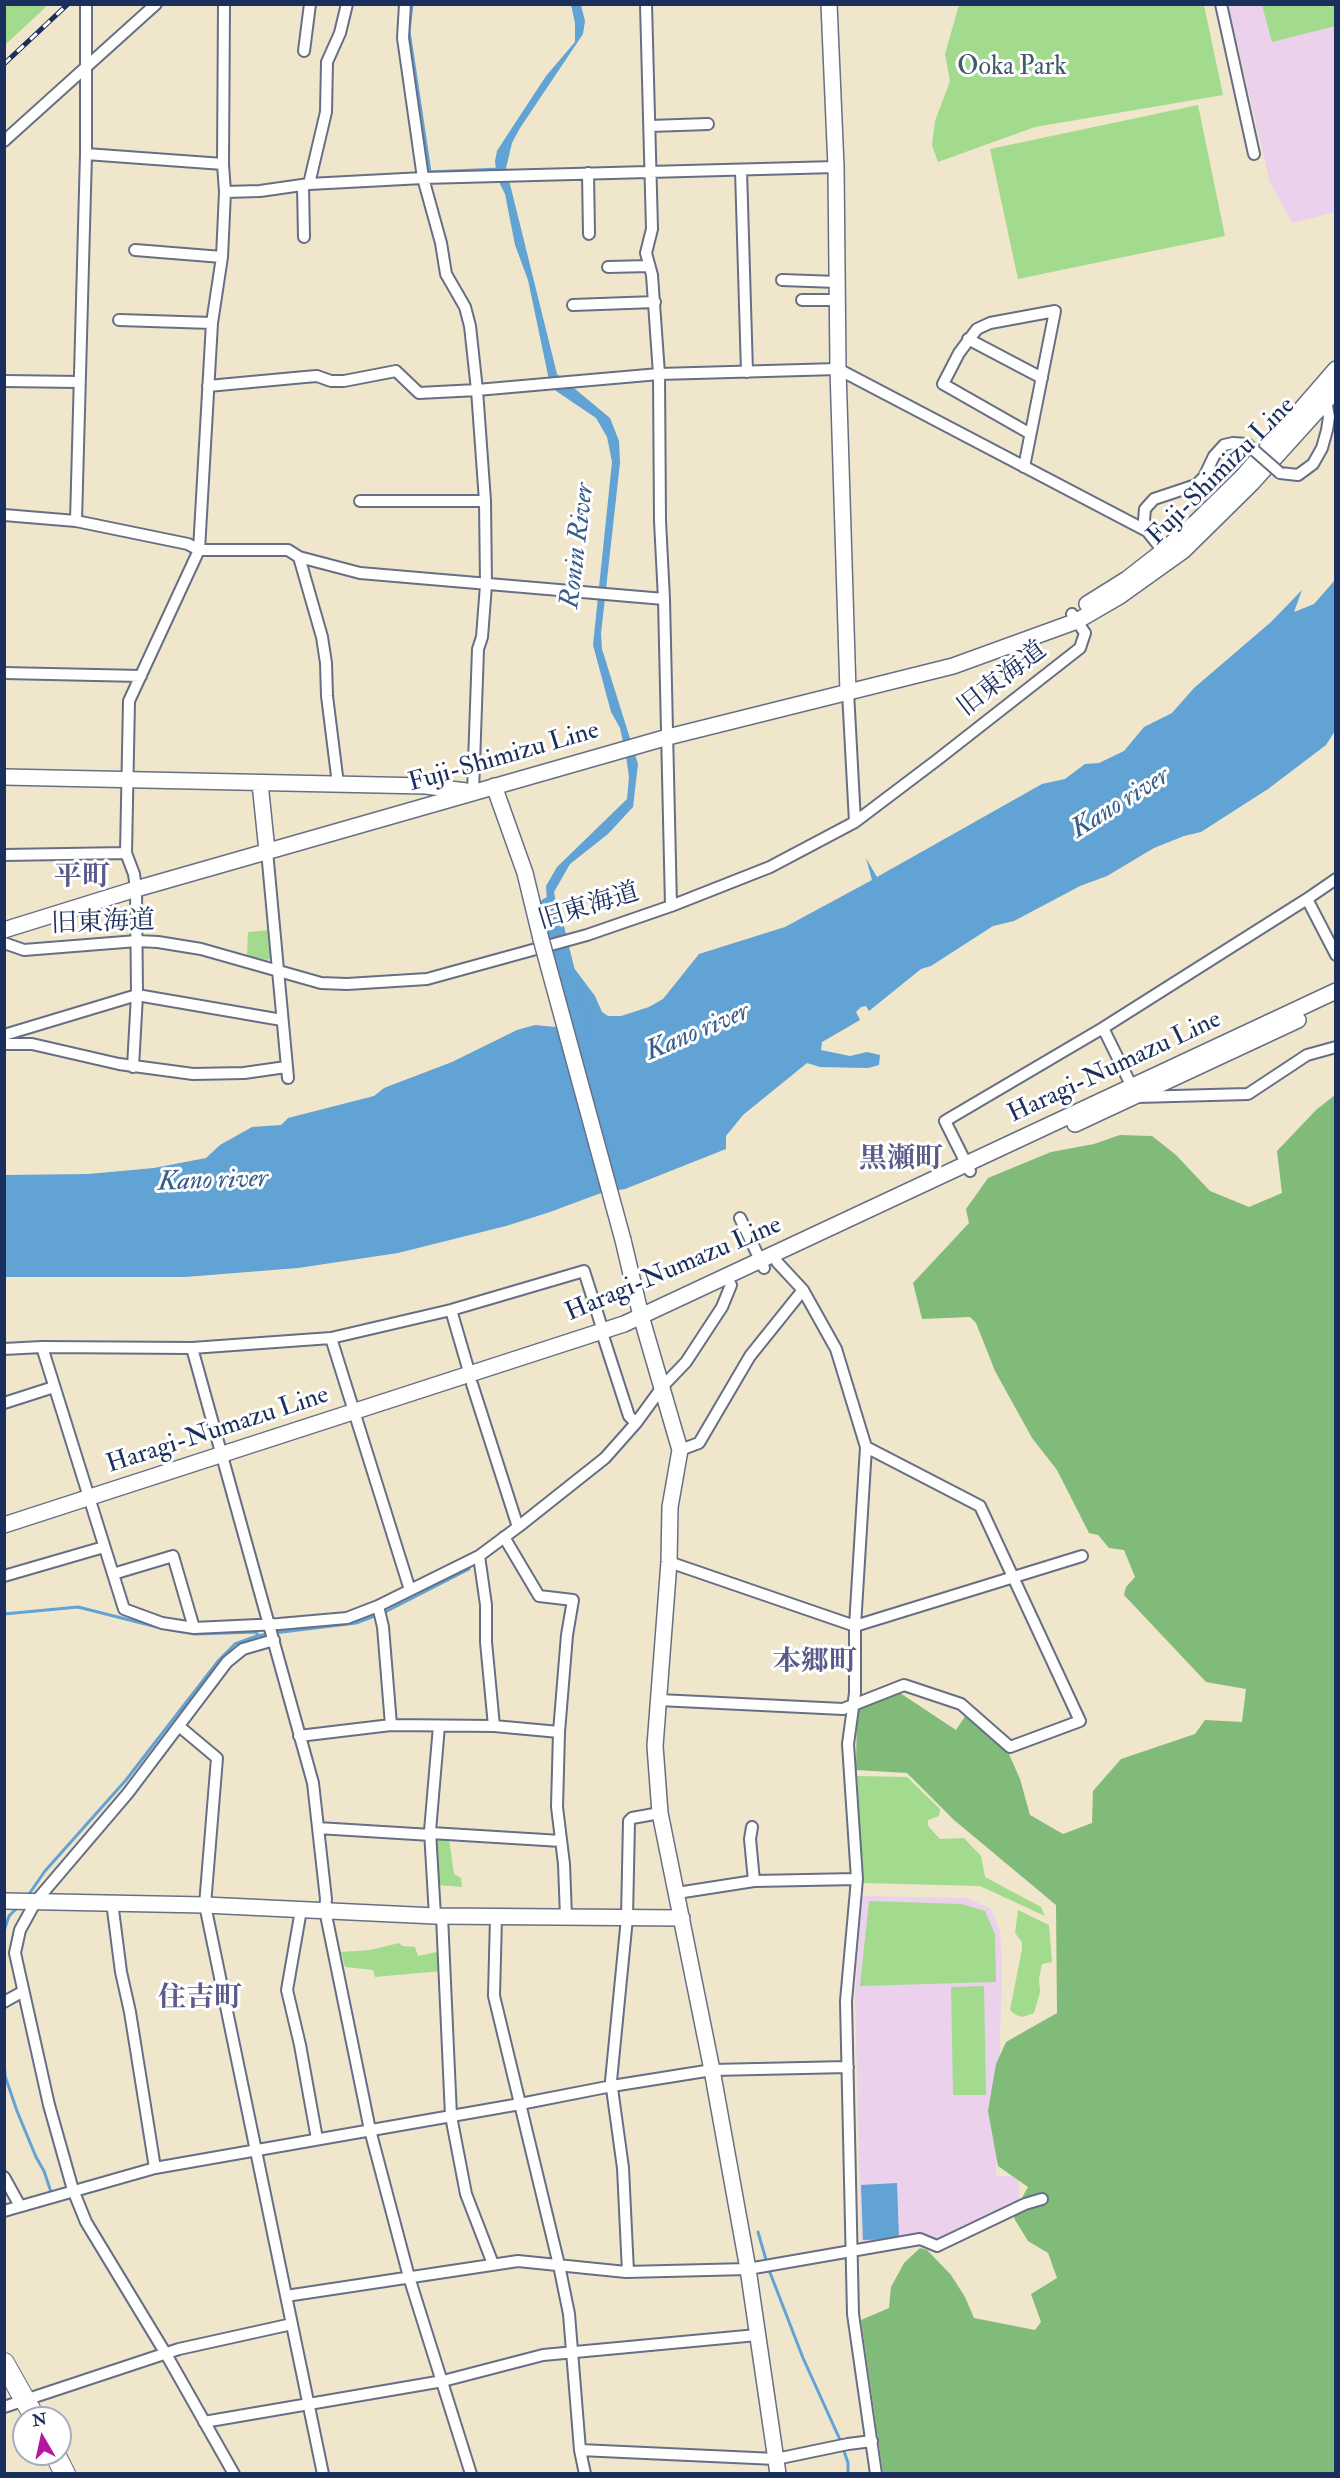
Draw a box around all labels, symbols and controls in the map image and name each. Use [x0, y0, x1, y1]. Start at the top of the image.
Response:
park label: Ooka Park [957, 52, 1067, 84]
street label: Fuji-Shimizu Line [1141, 391, 1303, 553]
water label: Ronin River [555, 481, 603, 611]
street label: 旧東海道 [952, 636, 1054, 724]
street label: Fuji-Shimizu Line [405, 716, 603, 800]
water label: Kano river [1066, 761, 1176, 847]
district label: 平町 [54, 862, 110, 896]
street label: 旧東海道 [535, 878, 643, 938]
street label: 旧東海道 [50, 907, 156, 941]
water label: Kano river [641, 997, 755, 1069]
street label: Haragi-Numazu Line [1003, 1005, 1227, 1131]
district label: 黒瀬町 [859, 1144, 943, 1178]
water label: Kano river [158, 1164, 268, 1200]
street label: Haragi-Numazu Line [561, 1210, 787, 1330]
street label: Haragi-Numazu Line [103, 1380, 333, 1482]
district label: 本郷町 [773, 1647, 857, 1681]
district label: 住吉町 [158, 1983, 242, 2017]
north arrow [12, 2406, 72, 2466]
text: N [31, 2409, 48, 2431]

